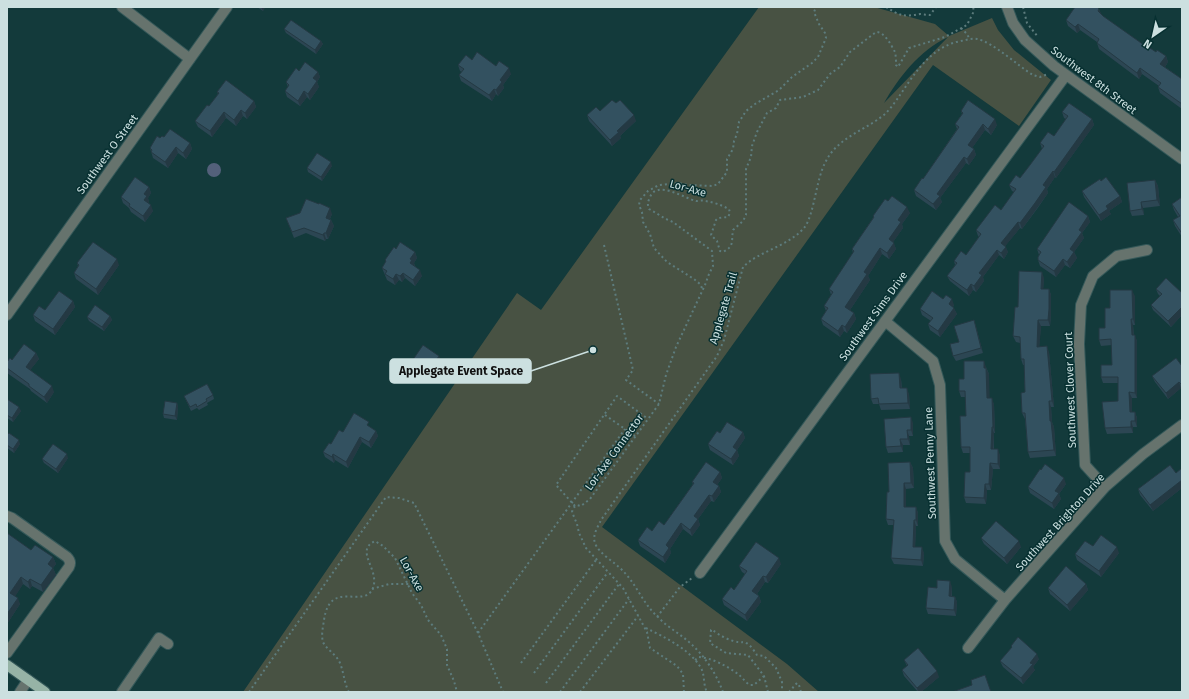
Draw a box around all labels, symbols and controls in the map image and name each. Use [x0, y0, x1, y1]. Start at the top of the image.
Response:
north arrow [1133, 16, 1173, 56]
text: N [1141, 36, 1154, 51]
street label: Southwest 8th Street [1048, 44, 1139, 117]
street label: Southwest O Street [74, 112, 141, 197]
street label: Lor-Axe [668, 177, 708, 200]
street label: Southwest Sims Drive [837, 269, 910, 364]
street label: Applegate Trail [707, 271, 740, 346]
street label: Southwest Clover Court [1062, 332, 1079, 448]
callout: Applegate Event Space [390, 359, 531, 383]
text: Applegate Event Space [398, 364, 523, 378]
street label: Southwest Penny Lane [922, 407, 939, 519]
street label: Lor-Axe Connector [582, 411, 647, 493]
street label: Southwest Brighton Drive [1013, 471, 1108, 574]
street label: Lor-Axe [397, 555, 426, 594]

